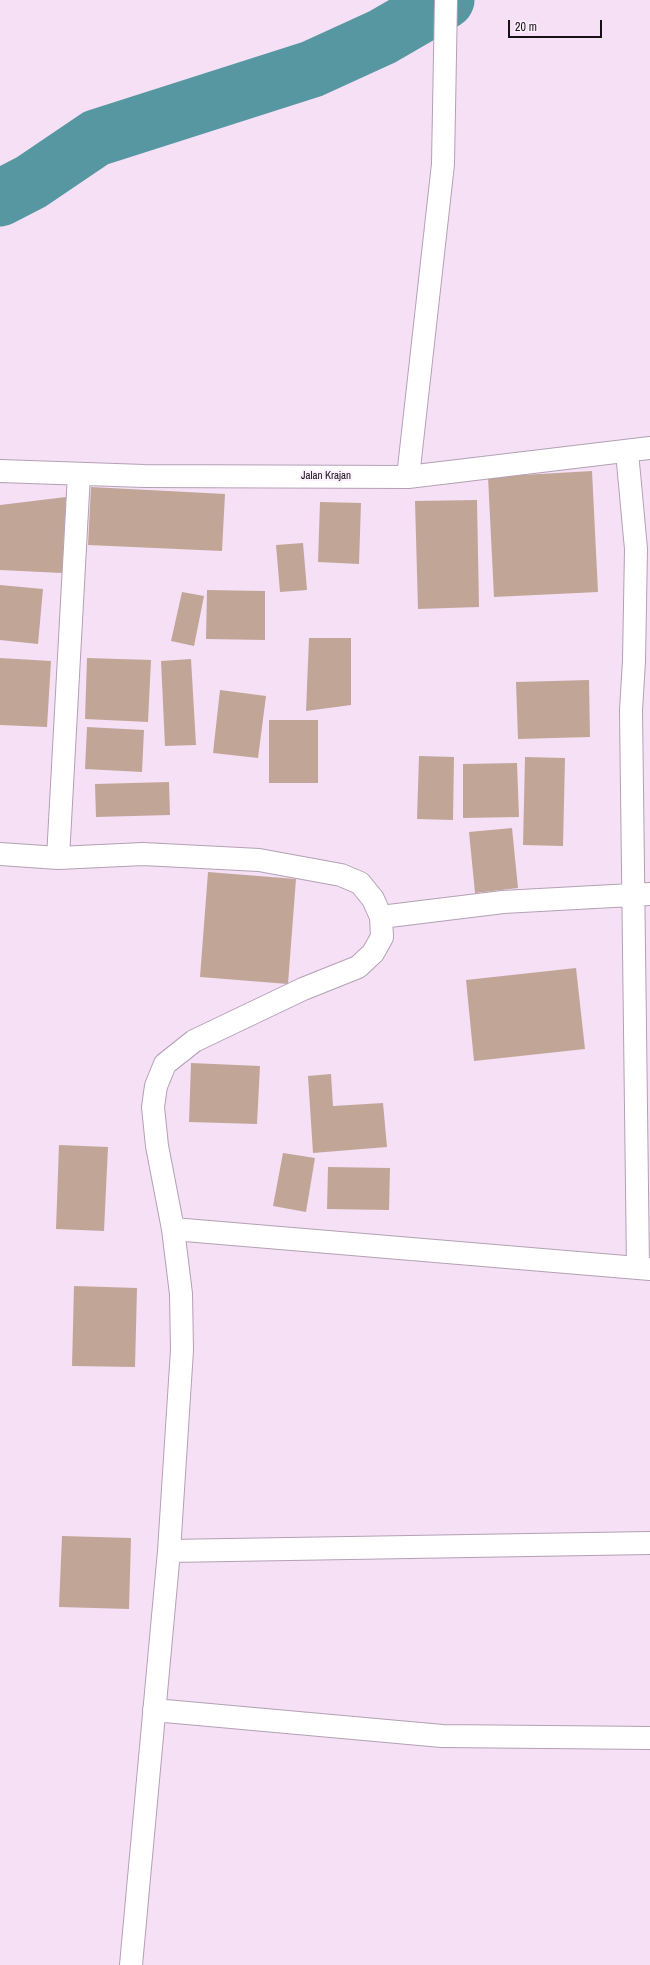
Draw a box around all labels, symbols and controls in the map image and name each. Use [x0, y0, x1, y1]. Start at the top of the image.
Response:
scale bar [510, 12, 604, 38]
text: 20 m [515, 19, 537, 35]
street label: Jalan Krajan [301, 469, 351, 483]

